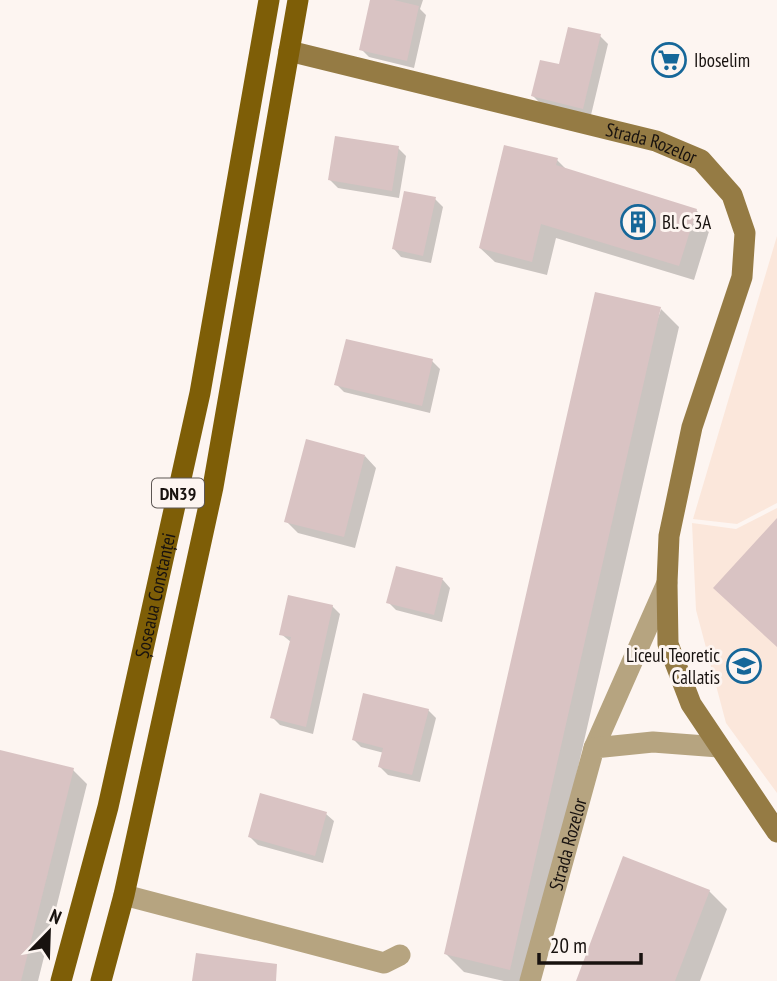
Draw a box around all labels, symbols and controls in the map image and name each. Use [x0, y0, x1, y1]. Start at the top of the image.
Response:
supermarket icon: Iboselim [650, 41, 688, 79]
place label: Iboselim [694, 48, 750, 72]
street label: Strada Rozelor [603, 117, 701, 169]
building icon: Bl. C 3A [619, 203, 657, 241]
place label: Bl. C 3A [662, 210, 711, 234]
road number: DN39 [152, 478, 204, 508]
street label: Șoseaua Constanței [129, 531, 181, 660]
place label: Liceul Teoretic Callatis [626, 643, 720, 689]
school or university icon: Liceul Teoretic Callatis [725, 647, 763, 685]
street label: Strada Rozelor [543, 794, 592, 893]
north arrow [14, 897, 84, 967]
text: N [46, 903, 65, 929]
scale bar [539, 922, 640, 966]
text: 20 m [550, 932, 587, 959]

